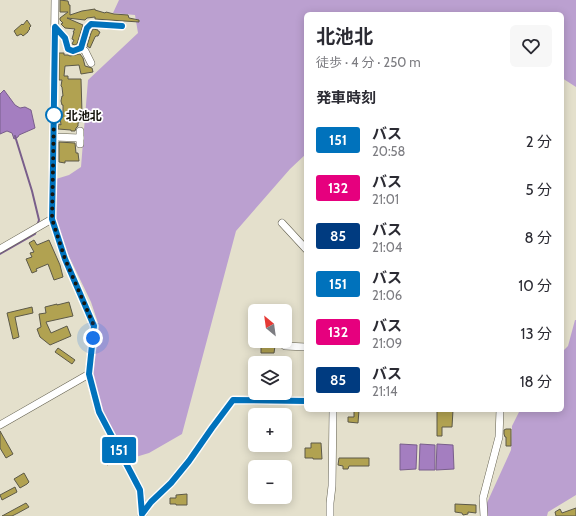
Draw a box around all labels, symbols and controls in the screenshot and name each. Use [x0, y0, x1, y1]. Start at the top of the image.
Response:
text: 北池北 [316, 25, 373, 48]
button: heart [510, 25, 552, 67]
text: 徒歩 · 4 分 · 250 m [316, 54, 421, 70]
text: 発車時刻 [316, 89, 376, 107]
marker: 北池北 [45, 106, 63, 124]
place label: 北池北 [66, 108, 102, 123]
text: バス [372, 125, 402, 143]
text: 151 [329, 131, 347, 149]
text: 2 分 [526, 133, 552, 151]
text: 20:58 [372, 143, 406, 159]
text: バス [372, 173, 402, 191]
text: 132 [328, 179, 348, 197]
text: 5 分 [526, 181, 552, 199]
text: 21:01 [372, 191, 399, 207]
text: バス [372, 221, 402, 239]
text: 85 [330, 227, 346, 245]
text: 8 分 [525, 229, 552, 247]
text: 21:04 [372, 239, 402, 255]
text: バス [372, 269, 402, 287]
text: 151 [329, 275, 347, 293]
text: 10 分 [518, 277, 552, 295]
text: 21:06 [372, 287, 402, 303]
north arrow [248, 304, 292, 348]
map controls [248, 304, 292, 504]
text: バス [372, 317, 402, 335]
text: 132 [328, 323, 348, 341]
text: 13 分 [521, 325, 552, 343]
your location [83, 328, 103, 348]
text: 21:09 [372, 335, 402, 351]
button: layers [248, 356, 292, 400]
text: バス [372, 365, 402, 383]
text: 85 [330, 371, 346, 389]
text: 18 分 [520, 373, 552, 391]
text: 21:14 [372, 383, 398, 399]
button: + [248, 408, 292, 452]
line badge: 151 [96, 437, 142, 463]
text: 151 [110, 441, 128, 459]
button: − [248, 460, 292, 504]

